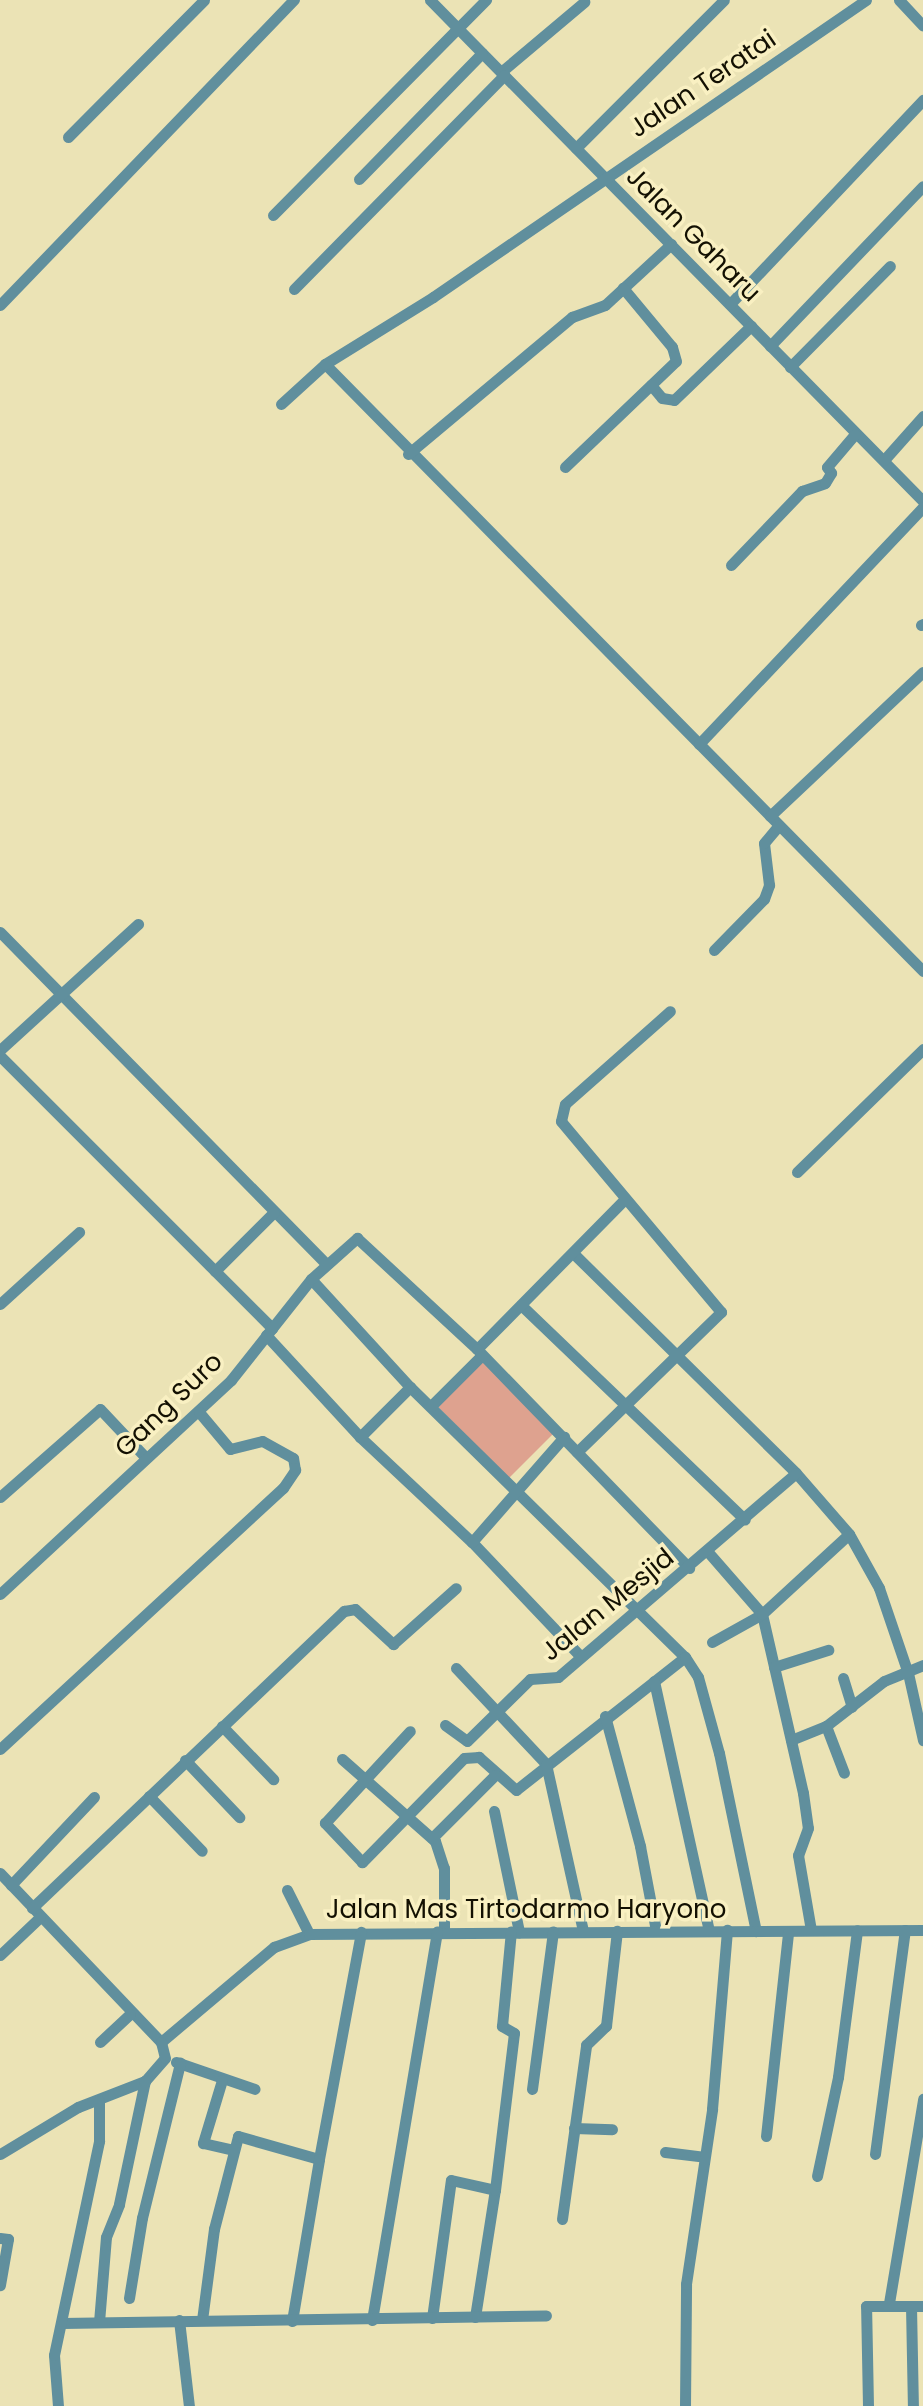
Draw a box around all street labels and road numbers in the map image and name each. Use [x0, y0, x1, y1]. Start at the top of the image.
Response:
street label: Jalan Teratai [624, 24, 782, 144]
street label: Jalan Gaharu [619, 161, 767, 309]
street label: Gang Suro [109, 1346, 229, 1464]
street label: Jalan Mesjid [535, 1542, 681, 1668]
street label: Jalan Mas Tirtodarmo Haryono [326, 1894, 726, 1926]

